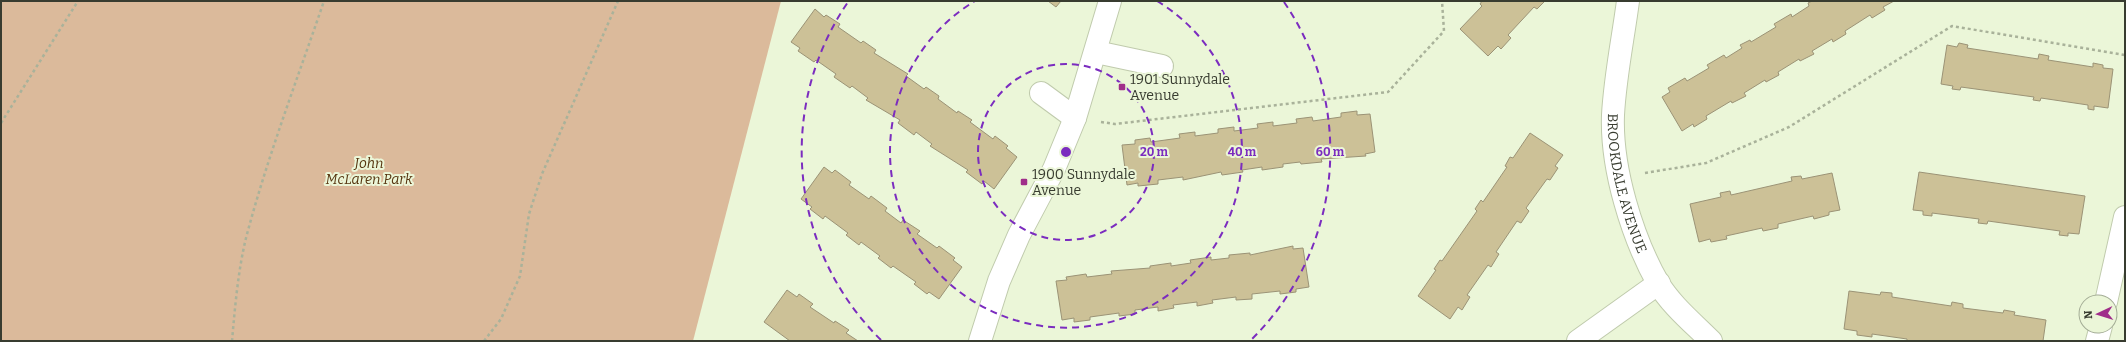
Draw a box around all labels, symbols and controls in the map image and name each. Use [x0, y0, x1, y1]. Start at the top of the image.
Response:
place label: 1901 Sunnydale Avenue [1130, 71, 1230, 104]
marker: 1901 Sunnydale Avenue [1117, 82, 1127, 92]
street label: BROOKDALE AVENUE [1604, 113, 1651, 256]
centre of rings [1059, 145, 1073, 159]
text: 20 m [1140, 145, 1169, 159]
text: 40 m [1228, 145, 1257, 159]
text: 60 m [1316, 145, 1345, 159]
park label: John McLaren Park [326, 155, 413, 188]
place label: 1900 Sunnydale Avenue [1032, 166, 1135, 199]
marker: 1900 Sunnydale Avenue [1019, 177, 1029, 187]
north arrow [2078, 294, 2118, 334]
text: N [2082, 309, 2095, 319]

